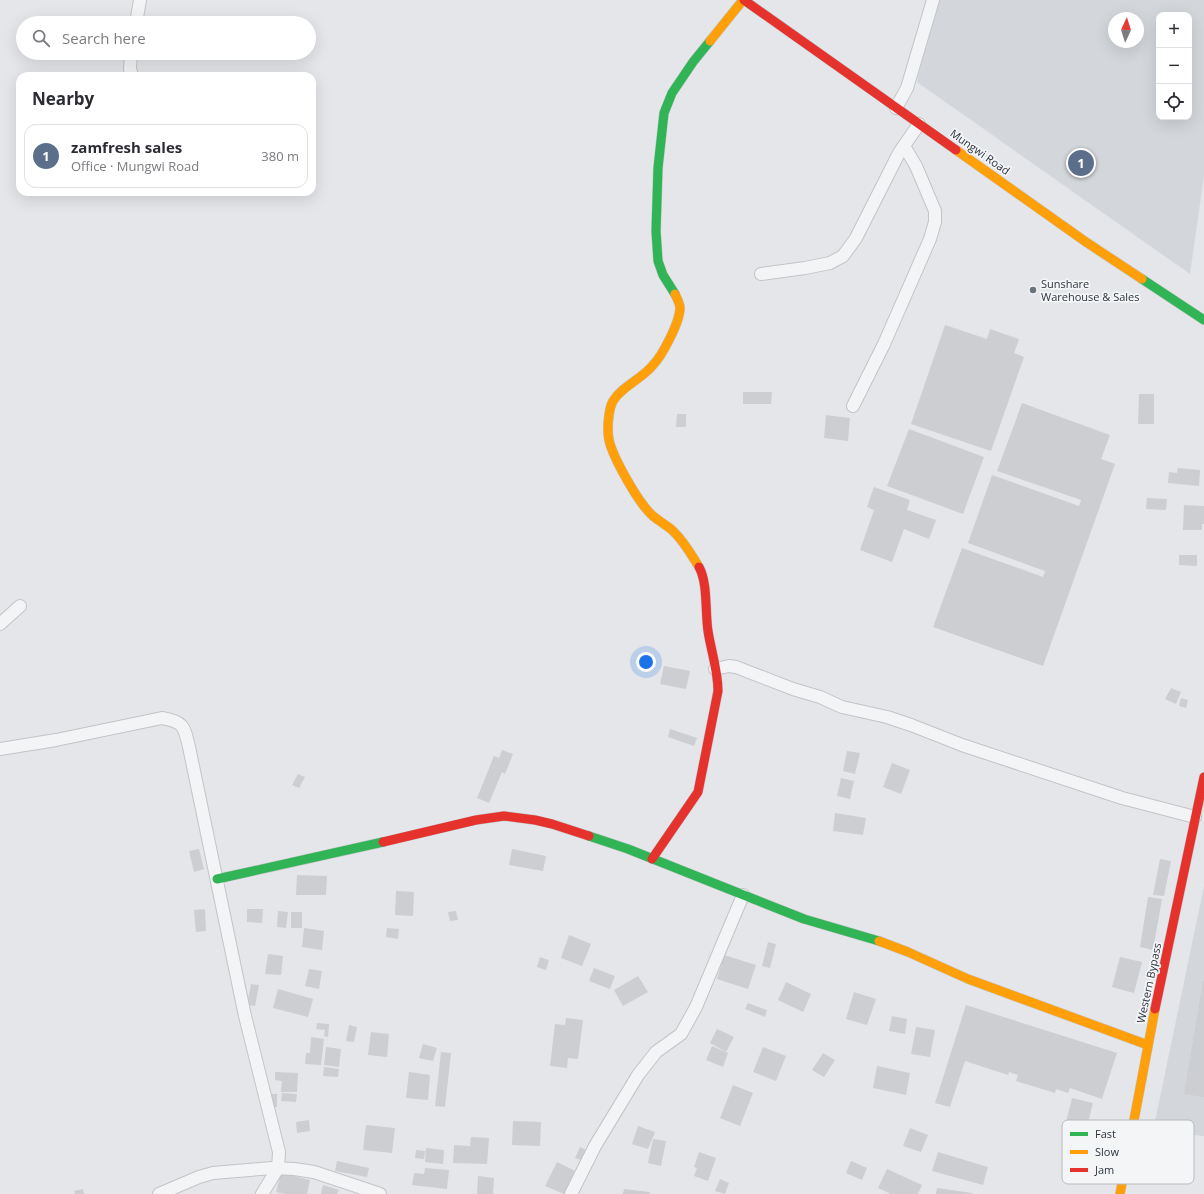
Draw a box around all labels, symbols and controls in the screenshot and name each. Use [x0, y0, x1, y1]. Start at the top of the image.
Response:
north arrow [1108, 12, 1144, 48]
map controls [1156, 12, 1192, 120]
button: + [1156, 12, 1192, 48]
search box [16, 16, 316, 60]
icon: search [30, 27, 52, 49]
text: Search here [62, 28, 146, 48]
button: − [1156, 48, 1192, 84]
button: locate [1156, 84, 1192, 120]
text: Nearby [32, 87, 94, 110]
street label: Mungwi Road [947, 125, 1013, 178]
text: zamfresh sales [71, 137, 182, 157]
text: 1 [42, 147, 50, 165]
text: 380 m [261, 147, 299, 165]
pin: 1 [1068, 148, 1094, 178]
text: Office · Mungwi Road [71, 157, 199, 175]
place label: Sunshare Warehouse & Sales [1041, 276, 1140, 304]
marker: Sunshare Warehouse & Sales [1028, 285, 1038, 295]
your location [636, 652, 656, 672]
street label: Western Bypass [1133, 941, 1164, 1024]
legend [1062, 1120, 1194, 1184]
text: Fast [1095, 1126, 1116, 1141]
text: Slow [1095, 1144, 1119, 1159]
text: Jam [1094, 1162, 1114, 1177]

